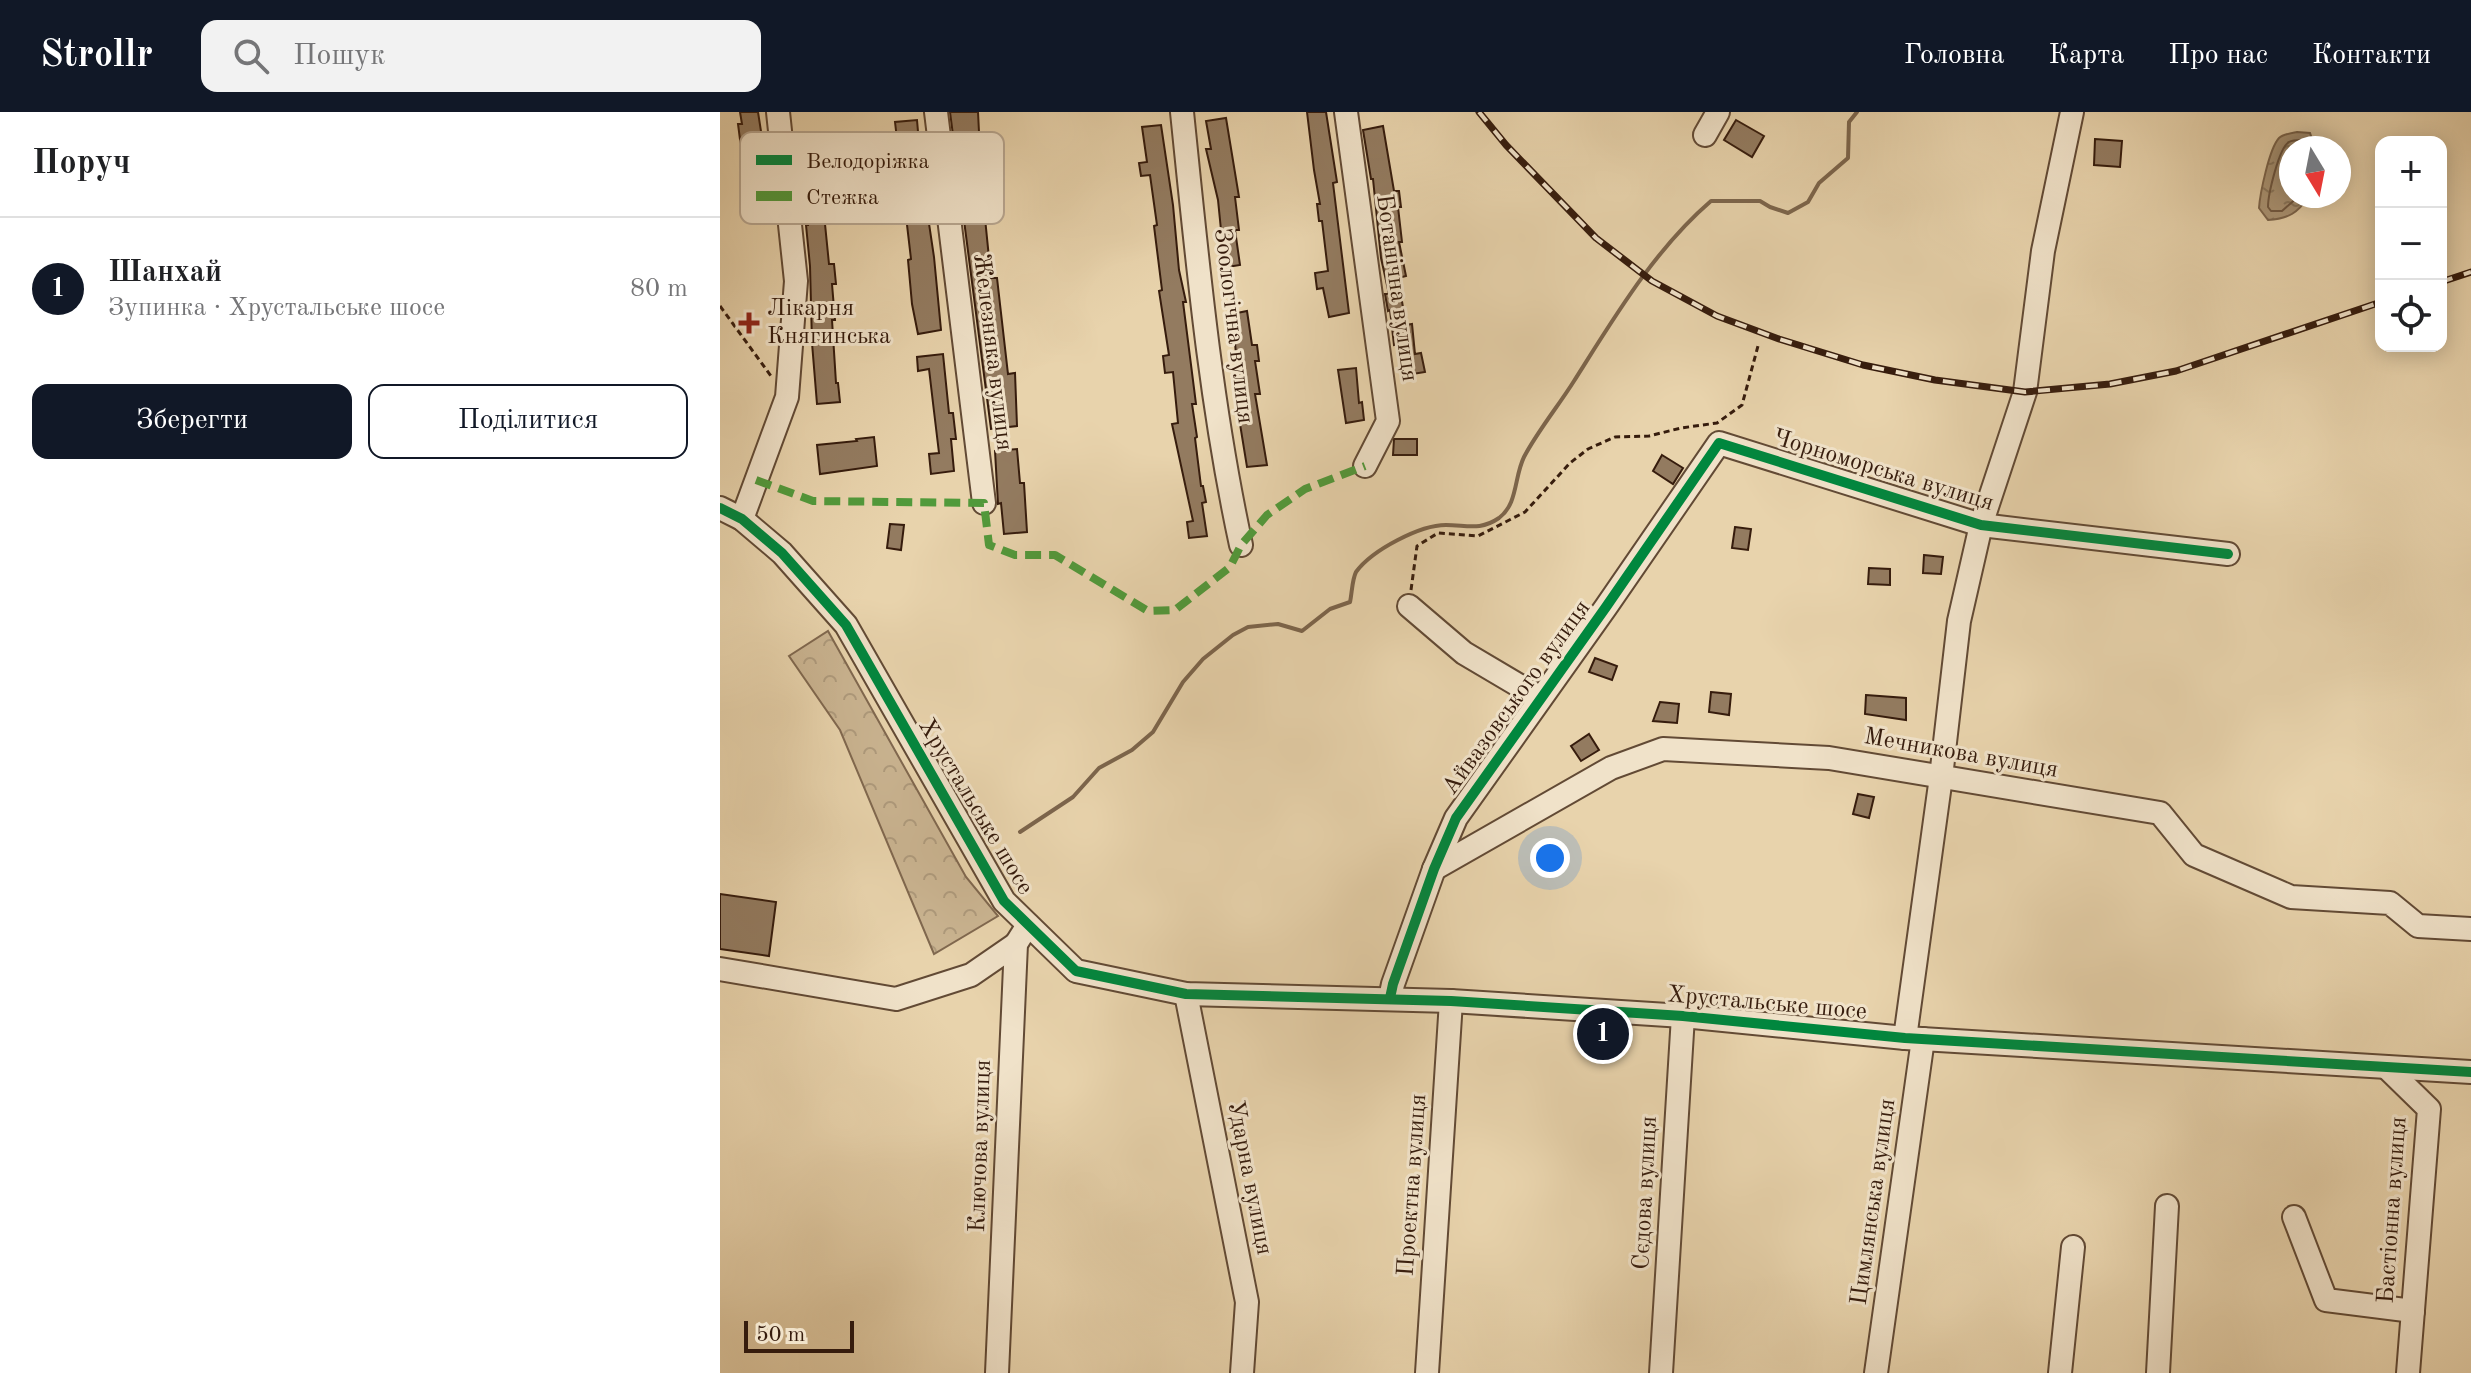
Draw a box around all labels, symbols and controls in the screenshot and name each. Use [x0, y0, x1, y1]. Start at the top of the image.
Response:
search box [201, 20, 761, 92]
icon: search [229, 34, 273, 78]
text: Strollr [40, 37, 153, 75]
text: Пошук [293, 41, 385, 71]
text: Головна [1904, 42, 2005, 70]
text: Карта [2049, 42, 2124, 70]
text: Про нас [2168, 42, 2268, 70]
text: Контакти [2312, 42, 2431, 70]
legend [740, 132, 1004, 224]
north arrow [2279, 136, 2351, 208]
map controls [2375, 136, 2447, 352]
button: + [2375, 136, 2447, 208]
text: Поруч [32, 147, 131, 181]
text: Велодоріжка [806, 151, 930, 173]
text: Стежка [806, 187, 879, 209]
street label: Ботанічна вулиця [1371, 193, 1421, 383]
button: − [2375, 208, 2447, 280]
street label: Зоологічна вулиця [1209, 227, 1257, 425]
street label: Железняка вулиця [968, 252, 1016, 452]
text: Шанхай [108, 258, 222, 288]
text: 1 [50, 276, 66, 302]
text: 80 m [630, 276, 688, 302]
button: locate [2375, 280, 2447, 352]
text: Зупинка · Хрустальське шосе [108, 295, 445, 321]
place label: Лікарня Княгинська [767, 297, 891, 349]
marker: Лікарня Княгинська [738, 312, 760, 334]
button: Зберегти [32, 384, 352, 459]
button: Поділитися [368, 384, 688, 459]
street label: Чорноморська вулиця [1770, 426, 1996, 516]
street label: Айвазовського вулиця [1438, 596, 1596, 800]
street label: Хрустальське шосе [913, 715, 1037, 899]
street label: Мечникова вулиця [1862, 725, 2060, 783]
your location [1530, 838, 1570, 878]
street label: Хрустальське шосе [1666, 983, 1868, 1025]
pin: 1 [1577, 1004, 1629, 1064]
street label: Ключова вулиця [966, 1059, 996, 1233]
street label: Проектна вулиця [1395, 1093, 1431, 1277]
street label: Цимлянська вулиця [1848, 1097, 1900, 1307]
street label: Ударна вулиця [1222, 1099, 1276, 1257]
street label: Сєдова вулиця [1630, 1115, 1662, 1271]
street label: Бастіонна вулиця [2374, 1116, 2412, 1304]
scale bar [744, 1317, 854, 1353]
text: 50 m [756, 1324, 805, 1346]

